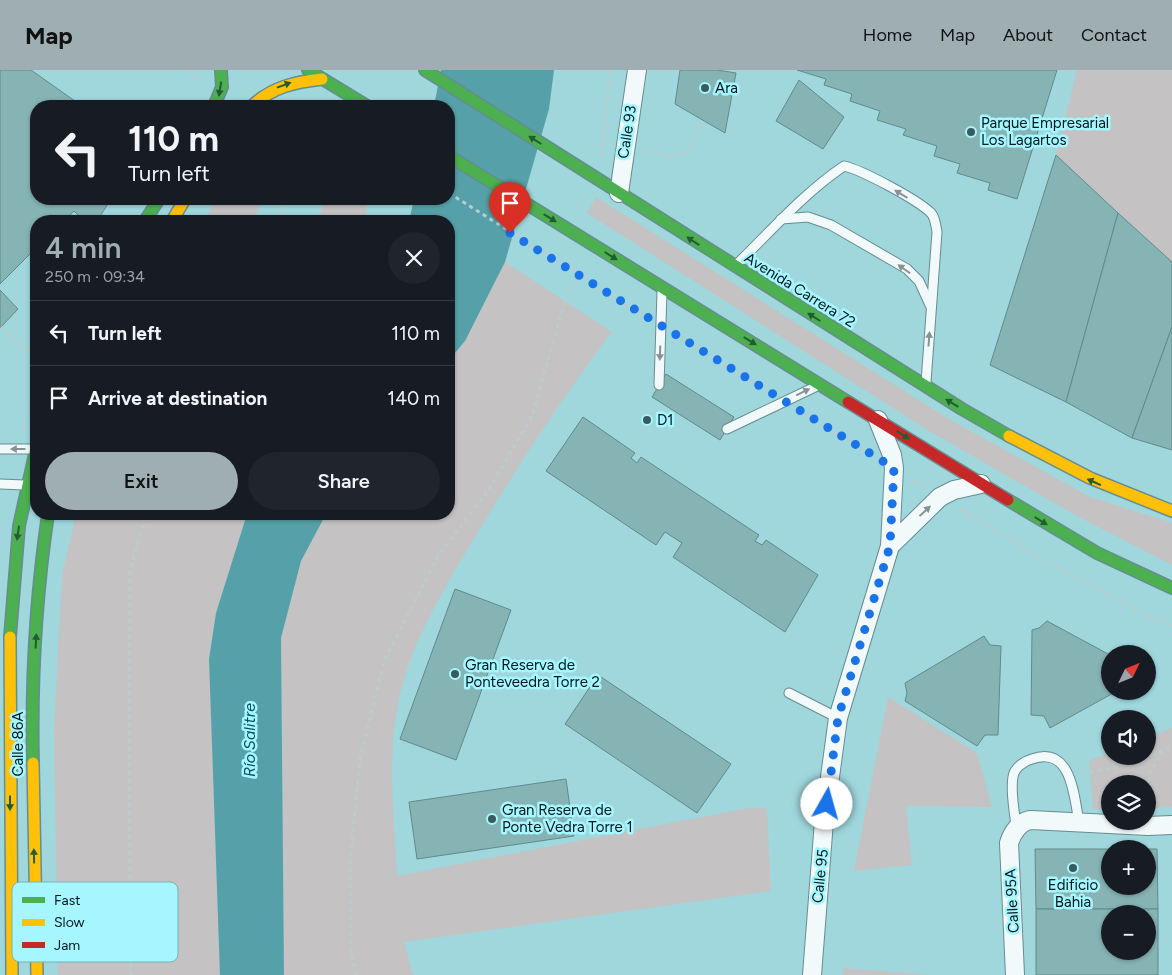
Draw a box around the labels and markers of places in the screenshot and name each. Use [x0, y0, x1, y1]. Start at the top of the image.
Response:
place label: Ara [715, 79, 738, 97]
marker: Ara [699, 82, 711, 94]
place label: Parque Empresarial Los Lagartos [981, 114, 1109, 149]
marker: Parque Empresarial Los Lagartos [965, 126, 977, 138]
pin [489, 182, 531, 233]
place label: D1 [657, 411, 674, 429]
marker: D1 [641, 414, 653, 426]
place label: Gran Reserva de Ponteveedra Torre 2 [465, 656, 600, 691]
marker: Gran Reserva de Ponteveedra Torre 2 [449, 668, 461, 680]
place label: Gran Reserva de Ponte Vedra Torre 1 [502, 801, 633, 836]
marker: Gran Reserva de Ponte Vedra Torre 1 [486, 813, 498, 825]
marker: Edificio Bahia [1067, 862, 1079, 874]
place label: Edificio Bahia [1048, 876, 1099, 911]

